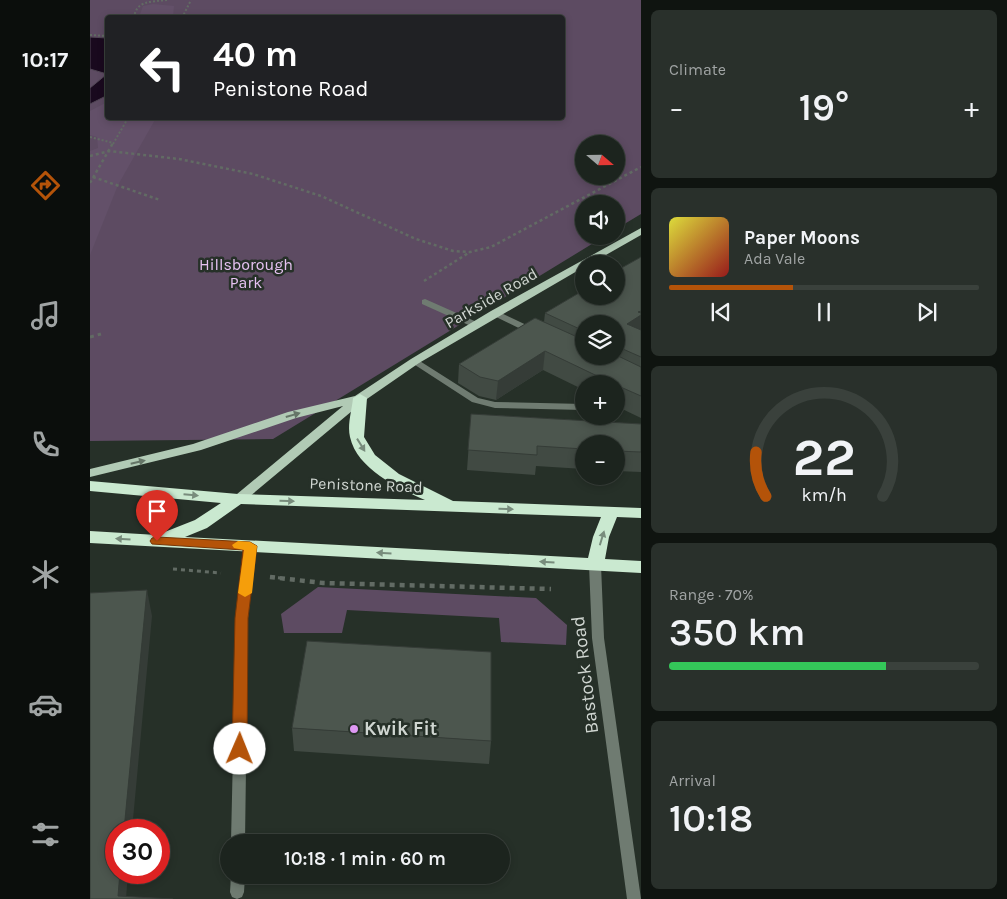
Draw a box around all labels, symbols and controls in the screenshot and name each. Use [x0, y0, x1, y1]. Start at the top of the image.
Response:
text: 40 m [213, 34, 298, 75]
icon: left [130, 35, 195, 100]
text: 10:17 [22, 47, 68, 73]
text: Climate [669, 60, 726, 79]
text: Penistone Road [213, 76, 369, 102]
text: 19° [799, 85, 849, 130]
text: − [669, 91, 684, 124]
text: + [964, 91, 979, 124]
north arrow [575, 135, 625, 185]
map controls [575, 135, 625, 485]
icon: directions [28, 168, 63, 203]
button: sound [575, 195, 625, 245]
text: Paper Moons [744, 227, 860, 249]
text: Ada Vale [744, 249, 805, 268]
park label: Hillsborough Park [199, 255, 293, 292]
button: search [575, 255, 625, 305]
street label: Parkside Road [441, 264, 541, 332]
icon: music [28, 298, 63, 333]
icon: previous [707, 298, 735, 326]
icon: pause [810, 298, 838, 326]
icon: next [913, 298, 941, 326]
button: layers [575, 315, 625, 365]
button: + [575, 375, 625, 425]
one-way arrow [286, 411, 301, 419]
icon: phone [28, 427, 63, 462]
text: 22 [793, 427, 855, 488]
button: − [575, 435, 625, 485]
one-way arrow [356, 439, 366, 452]
one-way arrow [130, 458, 145, 466]
street label: Penistone Road [309, 474, 423, 496]
text: km/h [801, 485, 847, 506]
pin [136, 490, 178, 541]
one-way arrow [183, 491, 199, 499]
icon: arrive [143, 497, 171, 525]
one-way arrow [279, 497, 295, 505]
one-way arrow [498, 505, 514, 513]
one-way arrow [598, 530, 606, 545]
one-way arrow [115, 534, 131, 542]
one-way arrow [376, 549, 392, 557]
icon: climate [28, 557, 63, 592]
one-way arrow [538, 557, 554, 565]
text: Range · 70% [669, 585, 754, 604]
text: 350 km [669, 610, 805, 655]
street label: Bastock Road [567, 615, 603, 735]
icon: car [28, 687, 63, 722]
place label: Kwik Fit [364, 718, 437, 740]
position arrow [213, 722, 265, 774]
marker: Kwik Fit [348, 723, 360, 735]
text: Arrival [669, 771, 716, 790]
text: 10:18 [669, 796, 753, 841]
icon: filters [28, 817, 63, 852]
speed limit sign: 30 [105, 819, 170, 884]
text: 10:18 · 1 min · 60 m [284, 848, 446, 870]

